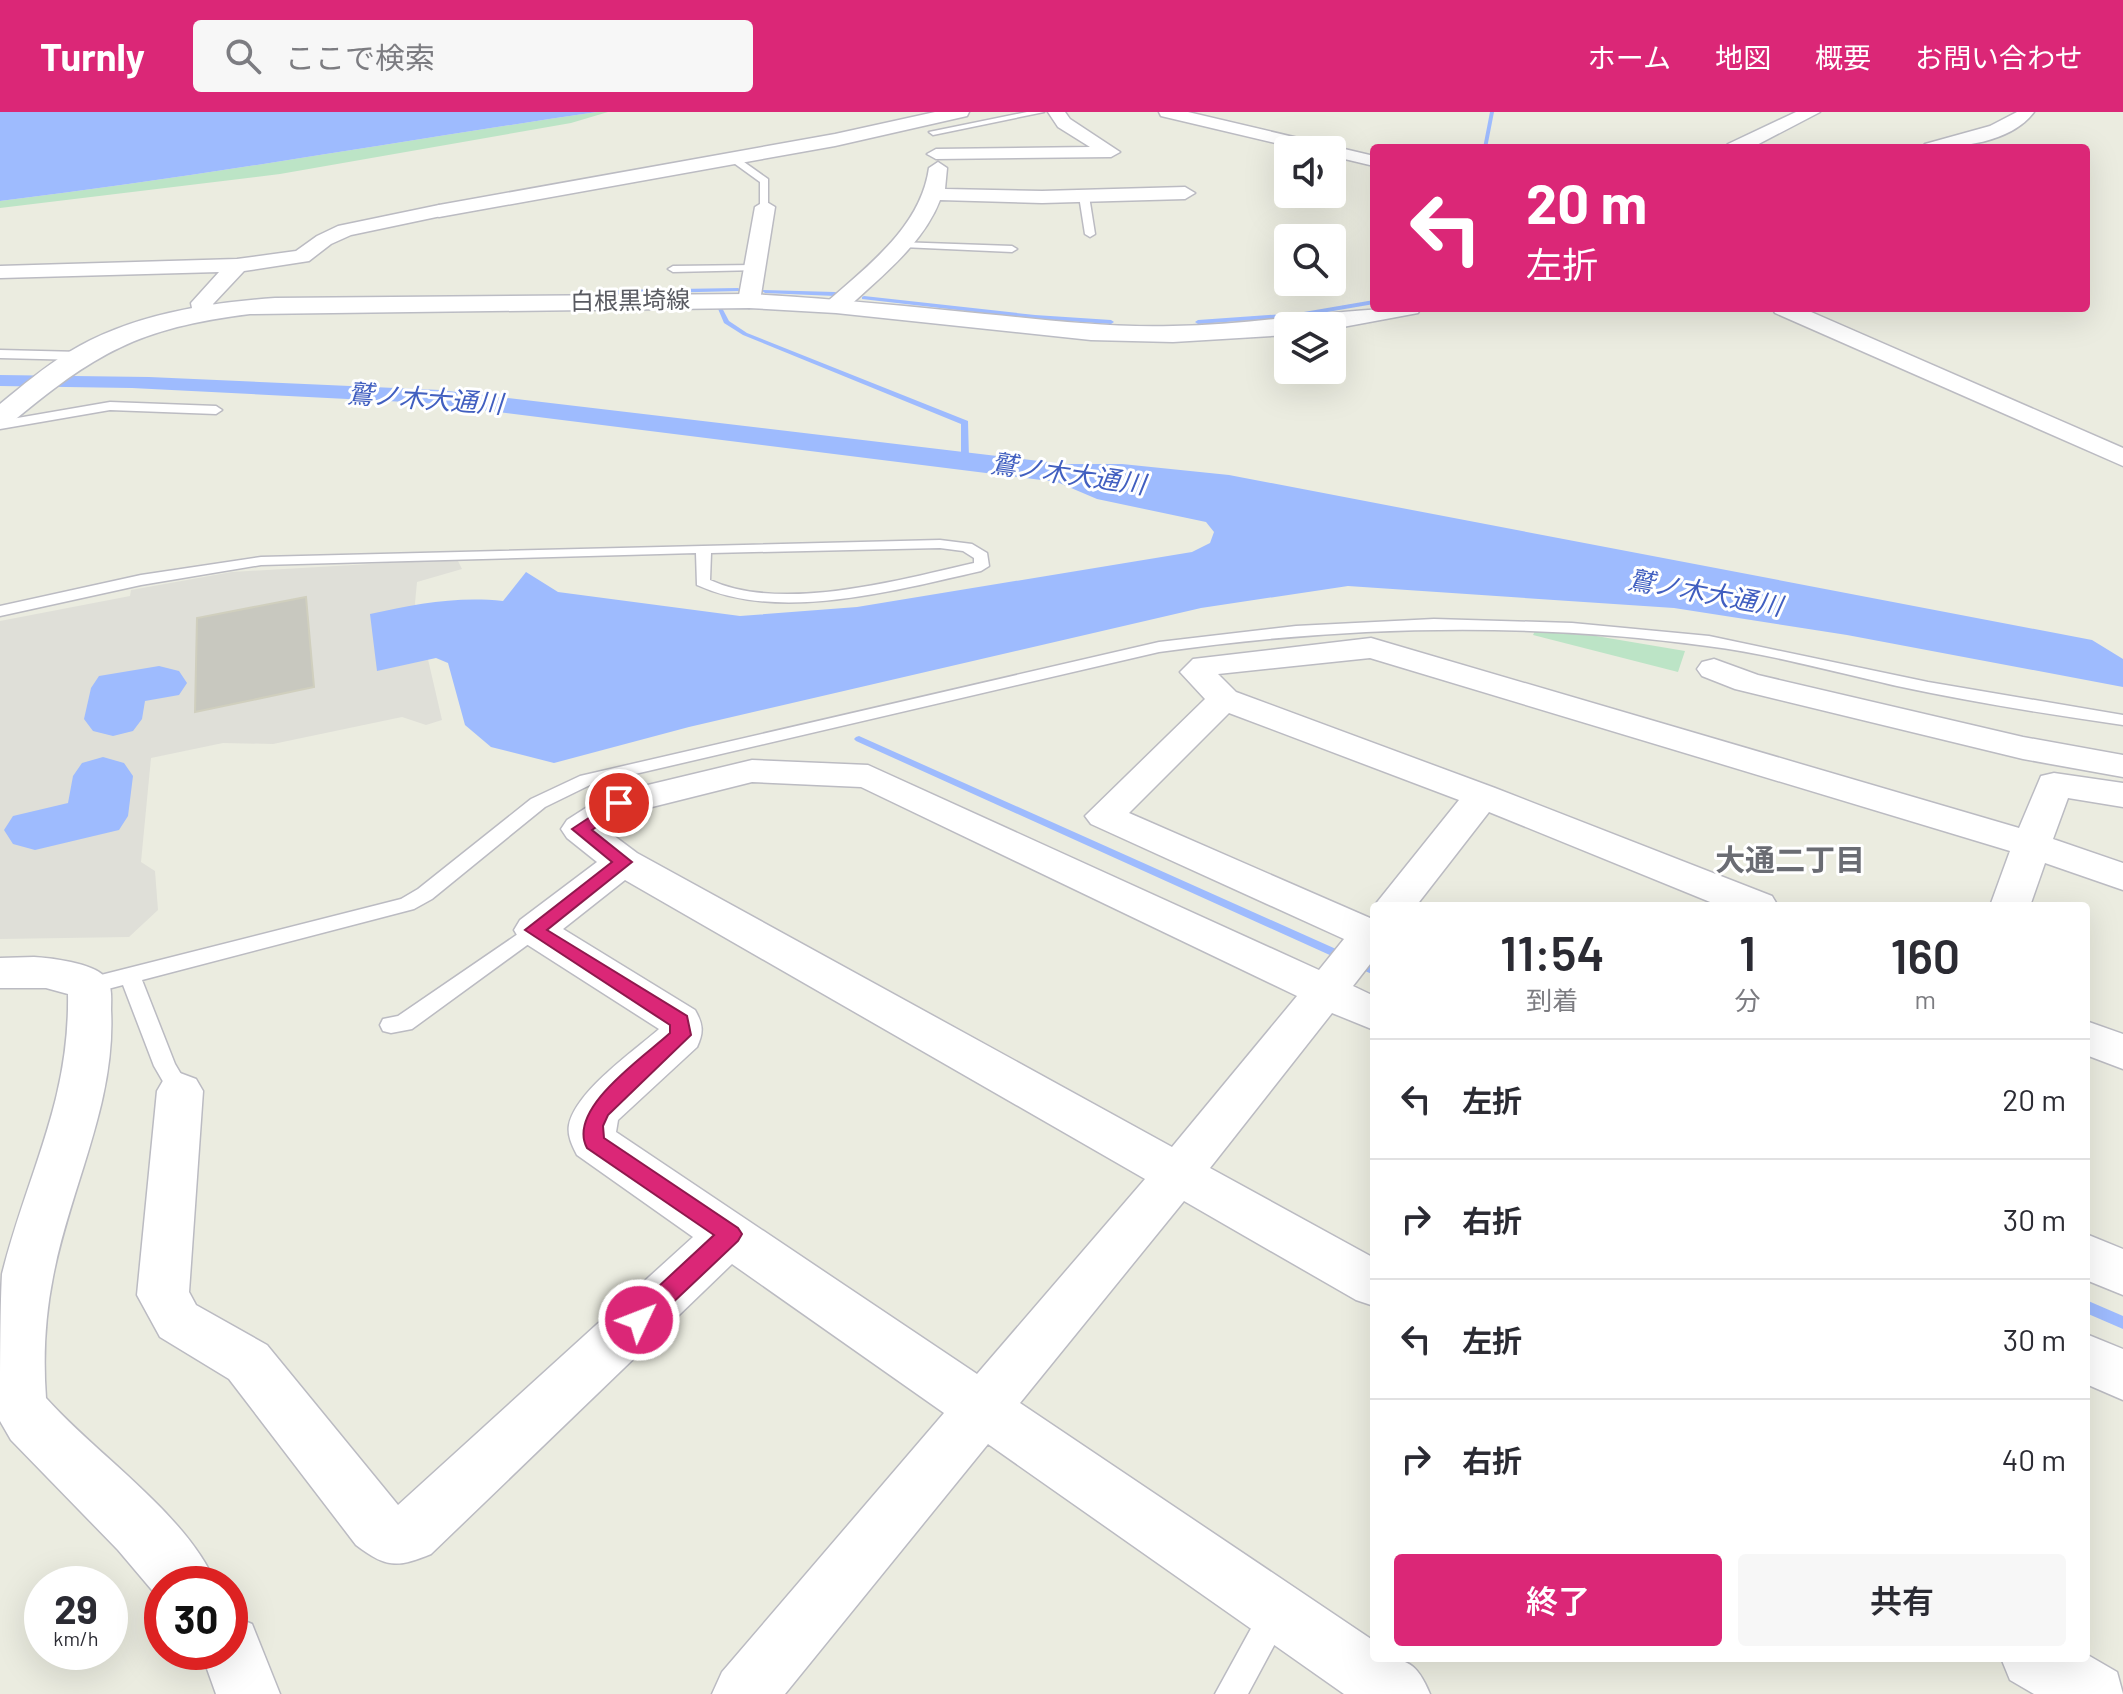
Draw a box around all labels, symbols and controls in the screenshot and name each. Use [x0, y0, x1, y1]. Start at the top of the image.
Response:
search box [193, 20, 753, 92]
text: Turnly [40, 33, 145, 79]
icon: search [221, 34, 265, 78]
text: ここで検索 [285, 39, 435, 75]
text: ホーム [1588, 40, 1671, 74]
text: 地図 [1715, 40, 1771, 74]
text: 概要 [1815, 40, 1871, 74]
text: お問い合わせ [1915, 40, 2083, 74]
map controls [1274, 136, 1346, 384]
button: sound [1274, 136, 1346, 208]
text: 20 m [1526, 168, 1647, 235]
icon: left [1394, 176, 1498, 280]
button: search [1274, 224, 1346, 296]
text: 左折 [1526, 242, 1598, 285]
street label: 白根黒埼線 [570, 284, 690, 315]
button: layers [1274, 312, 1346, 384]
water label: 鷲ノ木大通川 [346, 377, 507, 419]
water label: 鷲ノ木大通川 [989, 446, 1151, 499]
water label: 鷲ノ木大通川 [1626, 563, 1788, 621]
pin [585, 769, 653, 837]
icon: arrive [597, 781, 641, 825]
district label: 大通二丁目 [1715, 841, 1865, 877]
text: 11:54 [1500, 923, 1605, 981]
text: 1 [1739, 923, 1756, 981]
text: 160 [1890, 926, 1960, 984]
text: m [1915, 983, 1936, 1014]
text: 到着 [1526, 984, 1578, 1015]
text: 分 [1735, 984, 1761, 1015]
icon: left [1394, 1077, 1438, 1121]
text: 20 m [2002, 1081, 2066, 1117]
text: 左折 [1462, 1082, 1522, 1118]
icon: right [1394, 1197, 1438, 1241]
text: 30 m [2003, 1201, 2066, 1237]
text: 右折 [1462, 1202, 1522, 1238]
position arrow [597, 1278, 681, 1362]
icon: left [1394, 1317, 1438, 1361]
text: 30 m [2003, 1321, 2066, 1357]
text: 左折 [1462, 1322, 1522, 1358]
icon: right [1394, 1437, 1438, 1481]
text: 40 m [2002, 1441, 2066, 1477]
text: 右折 [1462, 1442, 1522, 1478]
button: 終了 [1394, 1554, 1722, 1646]
button: 共有 [1738, 1554, 2066, 1646]
speed limit sign: 30 [144, 1566, 248, 1670]
text: 29 [54, 1584, 98, 1632]
text: km/h [53, 1626, 99, 1650]

